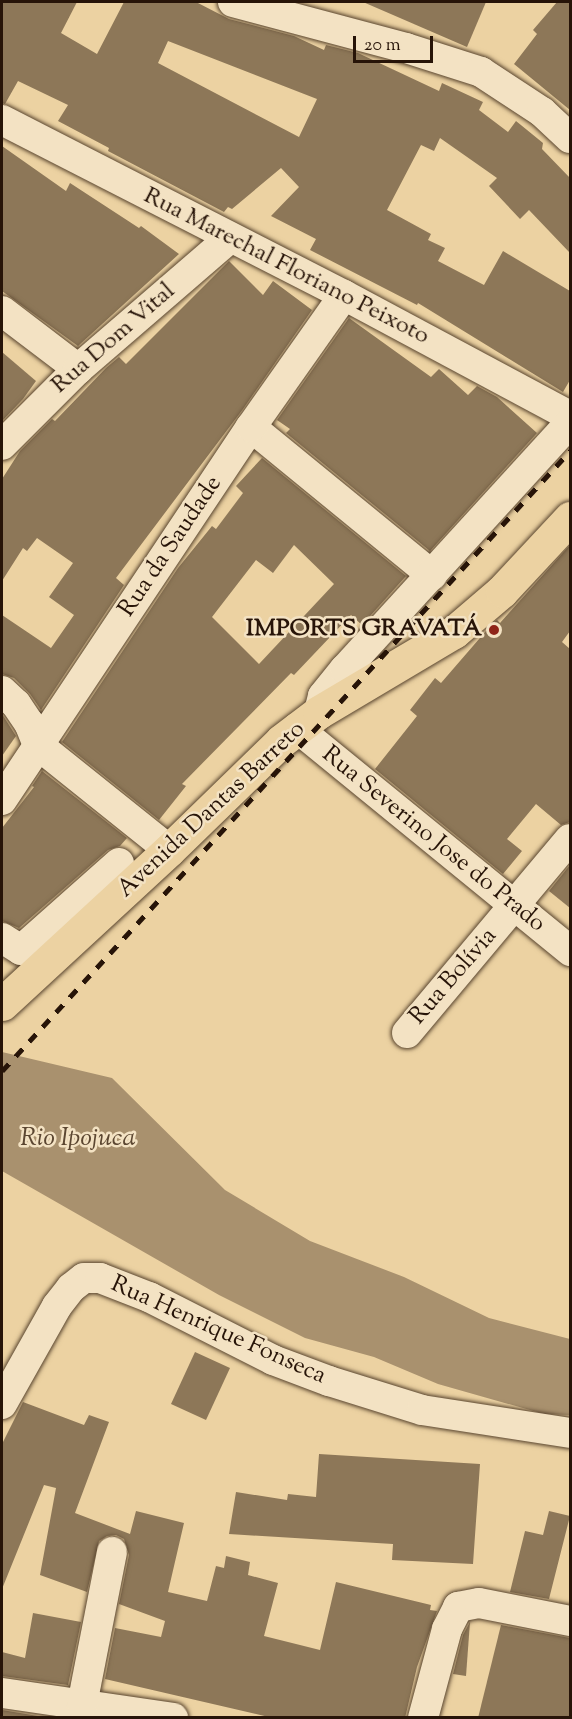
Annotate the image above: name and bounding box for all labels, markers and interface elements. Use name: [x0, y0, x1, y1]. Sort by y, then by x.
scale bar: [356, 24, 436, 62]
text: 20 m: [364, 33, 401, 59]
street label: Rua Marechal Floriano Peixoto: [138, 182, 434, 352]
street label: Rua Dom Vital: [46, 278, 182, 400]
street label: Rua da Saudade: [113, 471, 229, 623]
place label: IMPORTS GRAVATÁ: [246, 616, 482, 644]
marker: IMPORTS GRAVATÁ: [487, 623, 501, 637]
street label: Avenida Dantas Barreto: [112, 716, 312, 904]
street label: Rua Severino Jose do Prado: [315, 741, 551, 939]
street label: Rua Bolívia: [404, 923, 504, 1031]
water label: Rio Ipojuca: [20, 1123, 136, 1155]
street label: Rua Henrique Fonseca: [106, 1271, 330, 1391]

